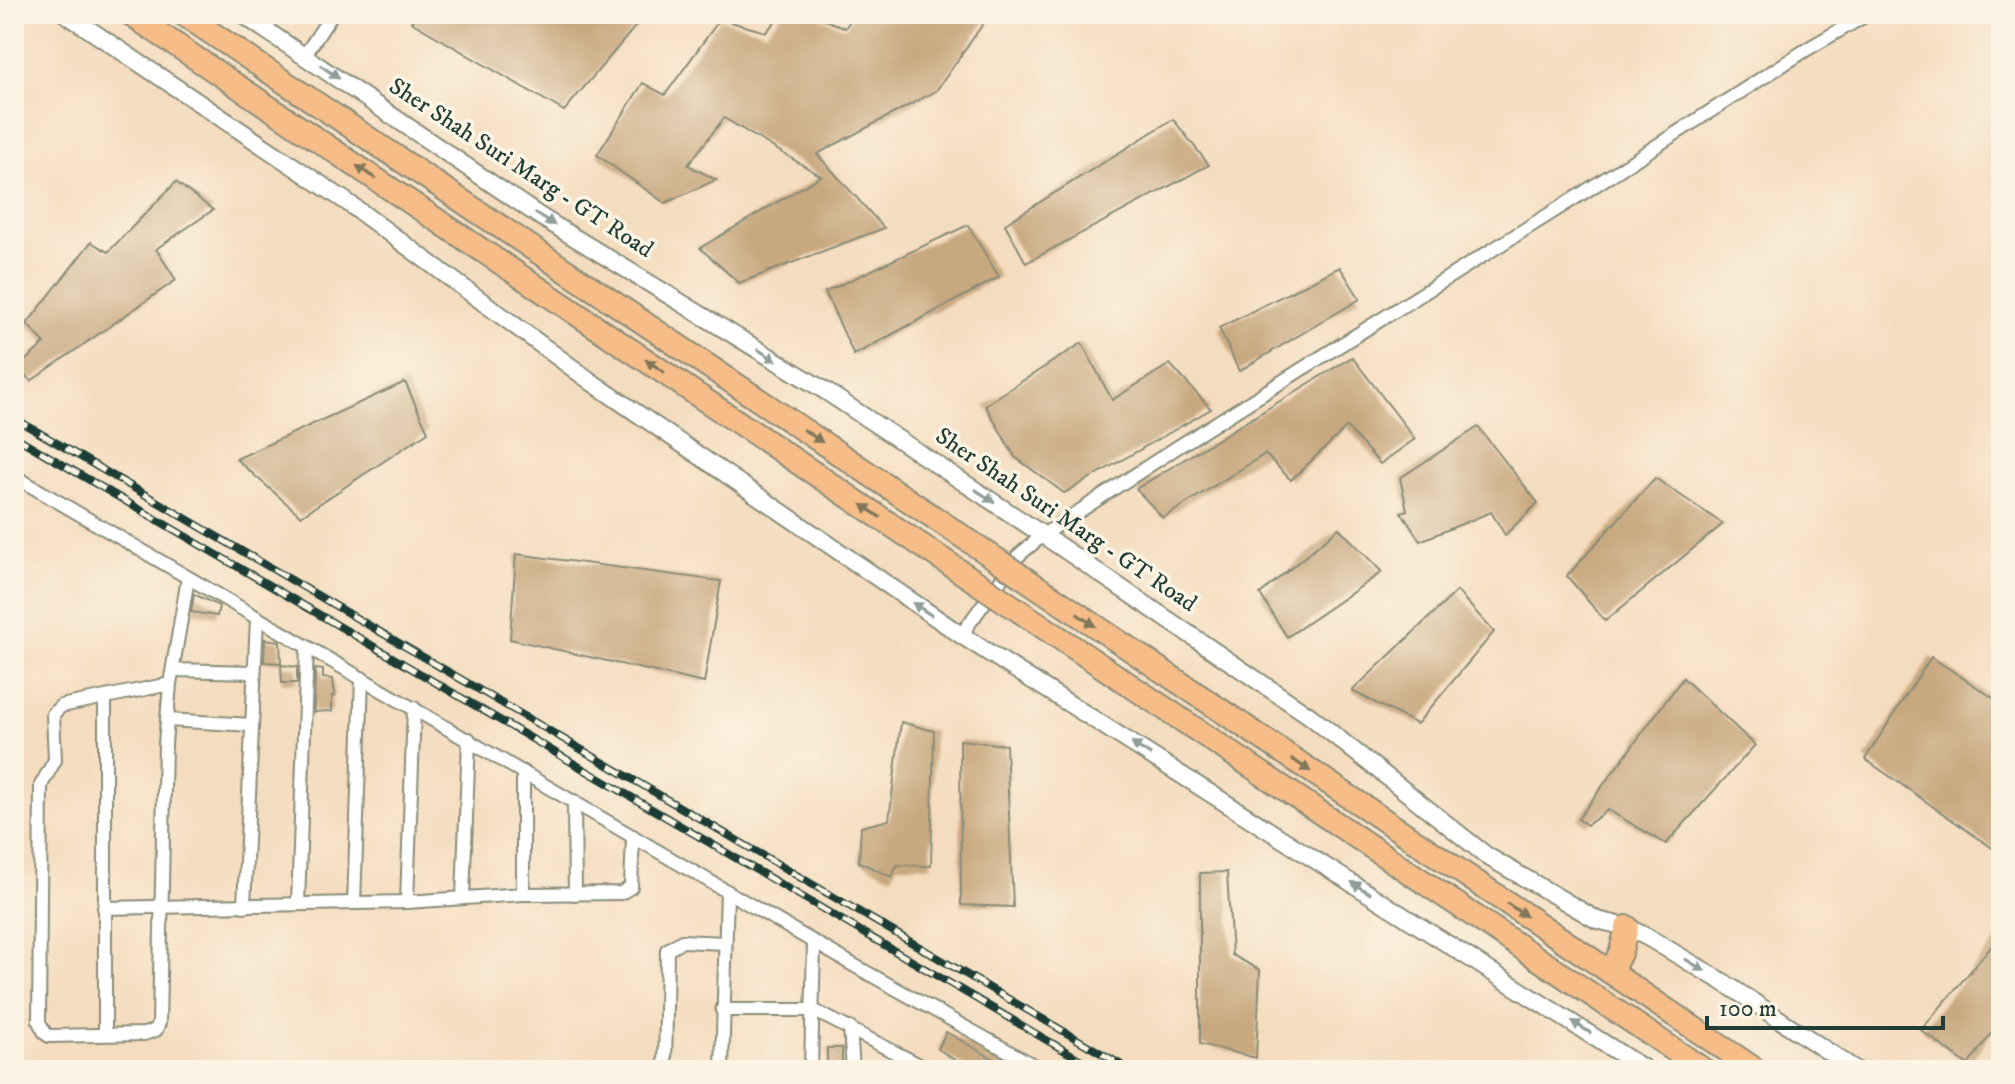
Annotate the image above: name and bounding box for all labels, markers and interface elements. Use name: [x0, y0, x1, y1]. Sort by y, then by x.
one-way arrow: [320, 64, 341, 79]
street label: Sher Shah Suri Marg - GT Road: [383, 71, 659, 265]
one-way arrow: [355, 165, 376, 180]
one-way arrow: [534, 212, 556, 226]
one-way arrow: [756, 348, 778, 362]
one-way arrow: [644, 359, 665, 374]
street label: Sher Shah Suri Marg - GT Road: [929, 421, 1203, 619]
one-way arrow: [802, 429, 823, 444]
one-way arrow: [974, 488, 996, 503]
one-way arrow: [860, 504, 881, 519]
one-way arrow: [912, 601, 933, 616]
one-way arrow: [1075, 612, 1096, 627]
one-way arrow: [1130, 742, 1152, 756]
one-way arrow: [1291, 757, 1312, 772]
one-way arrow: [1350, 881, 1372, 895]
one-way arrow: [1507, 902, 1528, 917]
one-way arrow: [1684, 958, 1706, 972]
scale bar: [1707, 980, 1943, 1030]
text: 100 m: [1719, 994, 1777, 1024]
one-way arrow: [1570, 1020, 1592, 1034]

